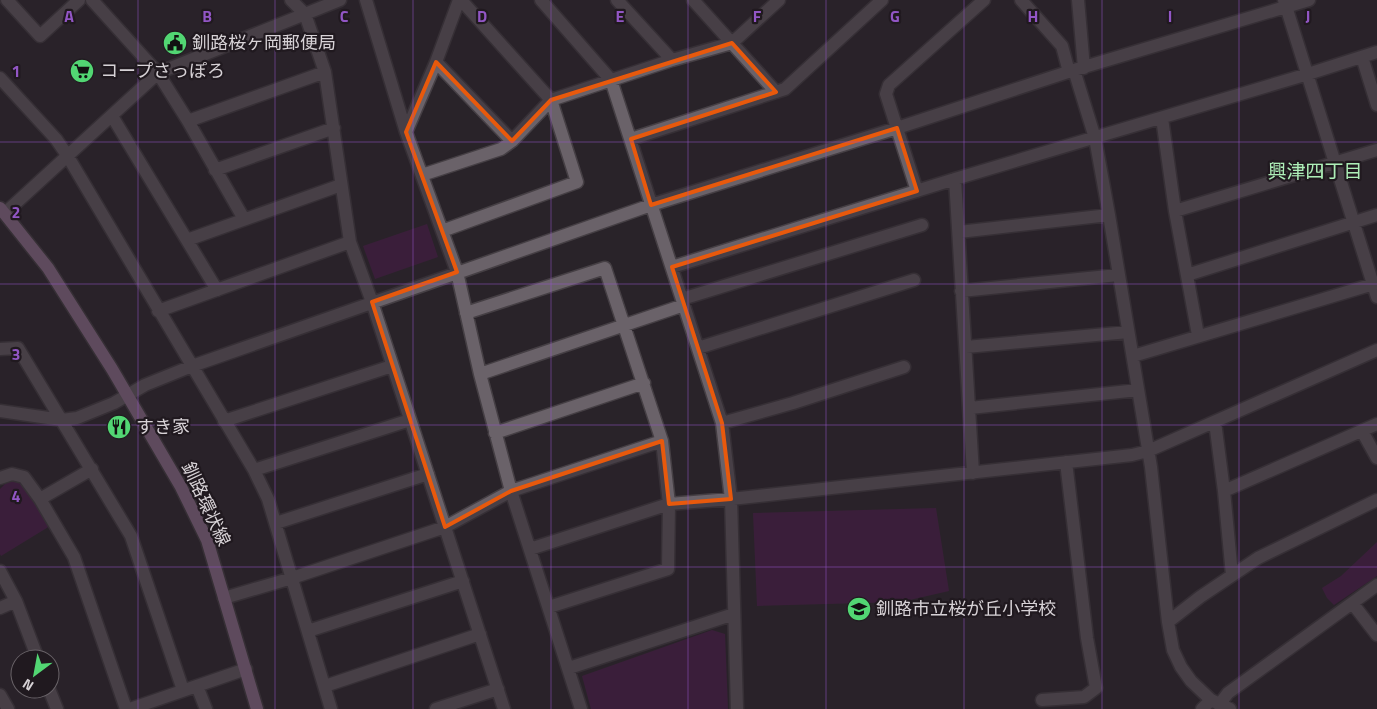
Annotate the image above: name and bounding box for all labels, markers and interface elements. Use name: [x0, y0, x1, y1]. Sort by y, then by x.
text: A: [64, 4, 74, 28]
text: B: [202, 4, 212, 28]
text: C: [340, 4, 349, 28]
text: D: [477, 4, 487, 28]
text: E: [616, 4, 625, 28]
text: F: [753, 4, 762, 28]
text: G: [890, 4, 900, 28]
text: H: [1028, 4, 1038, 28]
text: I: [1168, 4, 1172, 28]
text: J: [1306, 4, 1310, 28]
place label: 釧路桜ヶ岡郵便局: [192, 29, 336, 56]
public building icon: 釧路桜ヶ岡郵便局: [162, 30, 188, 56]
place label: コープさっぽろ: [100, 57, 225, 84]
supermarket icon: コープさっぽろ: [69, 58, 95, 84]
text: 1: [12, 59, 20, 83]
district label: 興津四丁目: [1267, 156, 1363, 185]
text: 2: [12, 200, 20, 224]
text: 3: [12, 342, 20, 366]
place label: すき家: [136, 413, 190, 440]
restaurant icon: すき家: [106, 414, 132, 440]
street label: 釧路環状線: [175, 457, 238, 550]
text: 4: [12, 484, 21, 508]
place label: 釧路市立桜が丘小学校: [876, 595, 1056, 622]
school or university icon: 釧路市立桜が丘小学校: [846, 596, 872, 622]
north arrow: [10, 649, 60, 699]
text: N: [18, 674, 38, 697]

